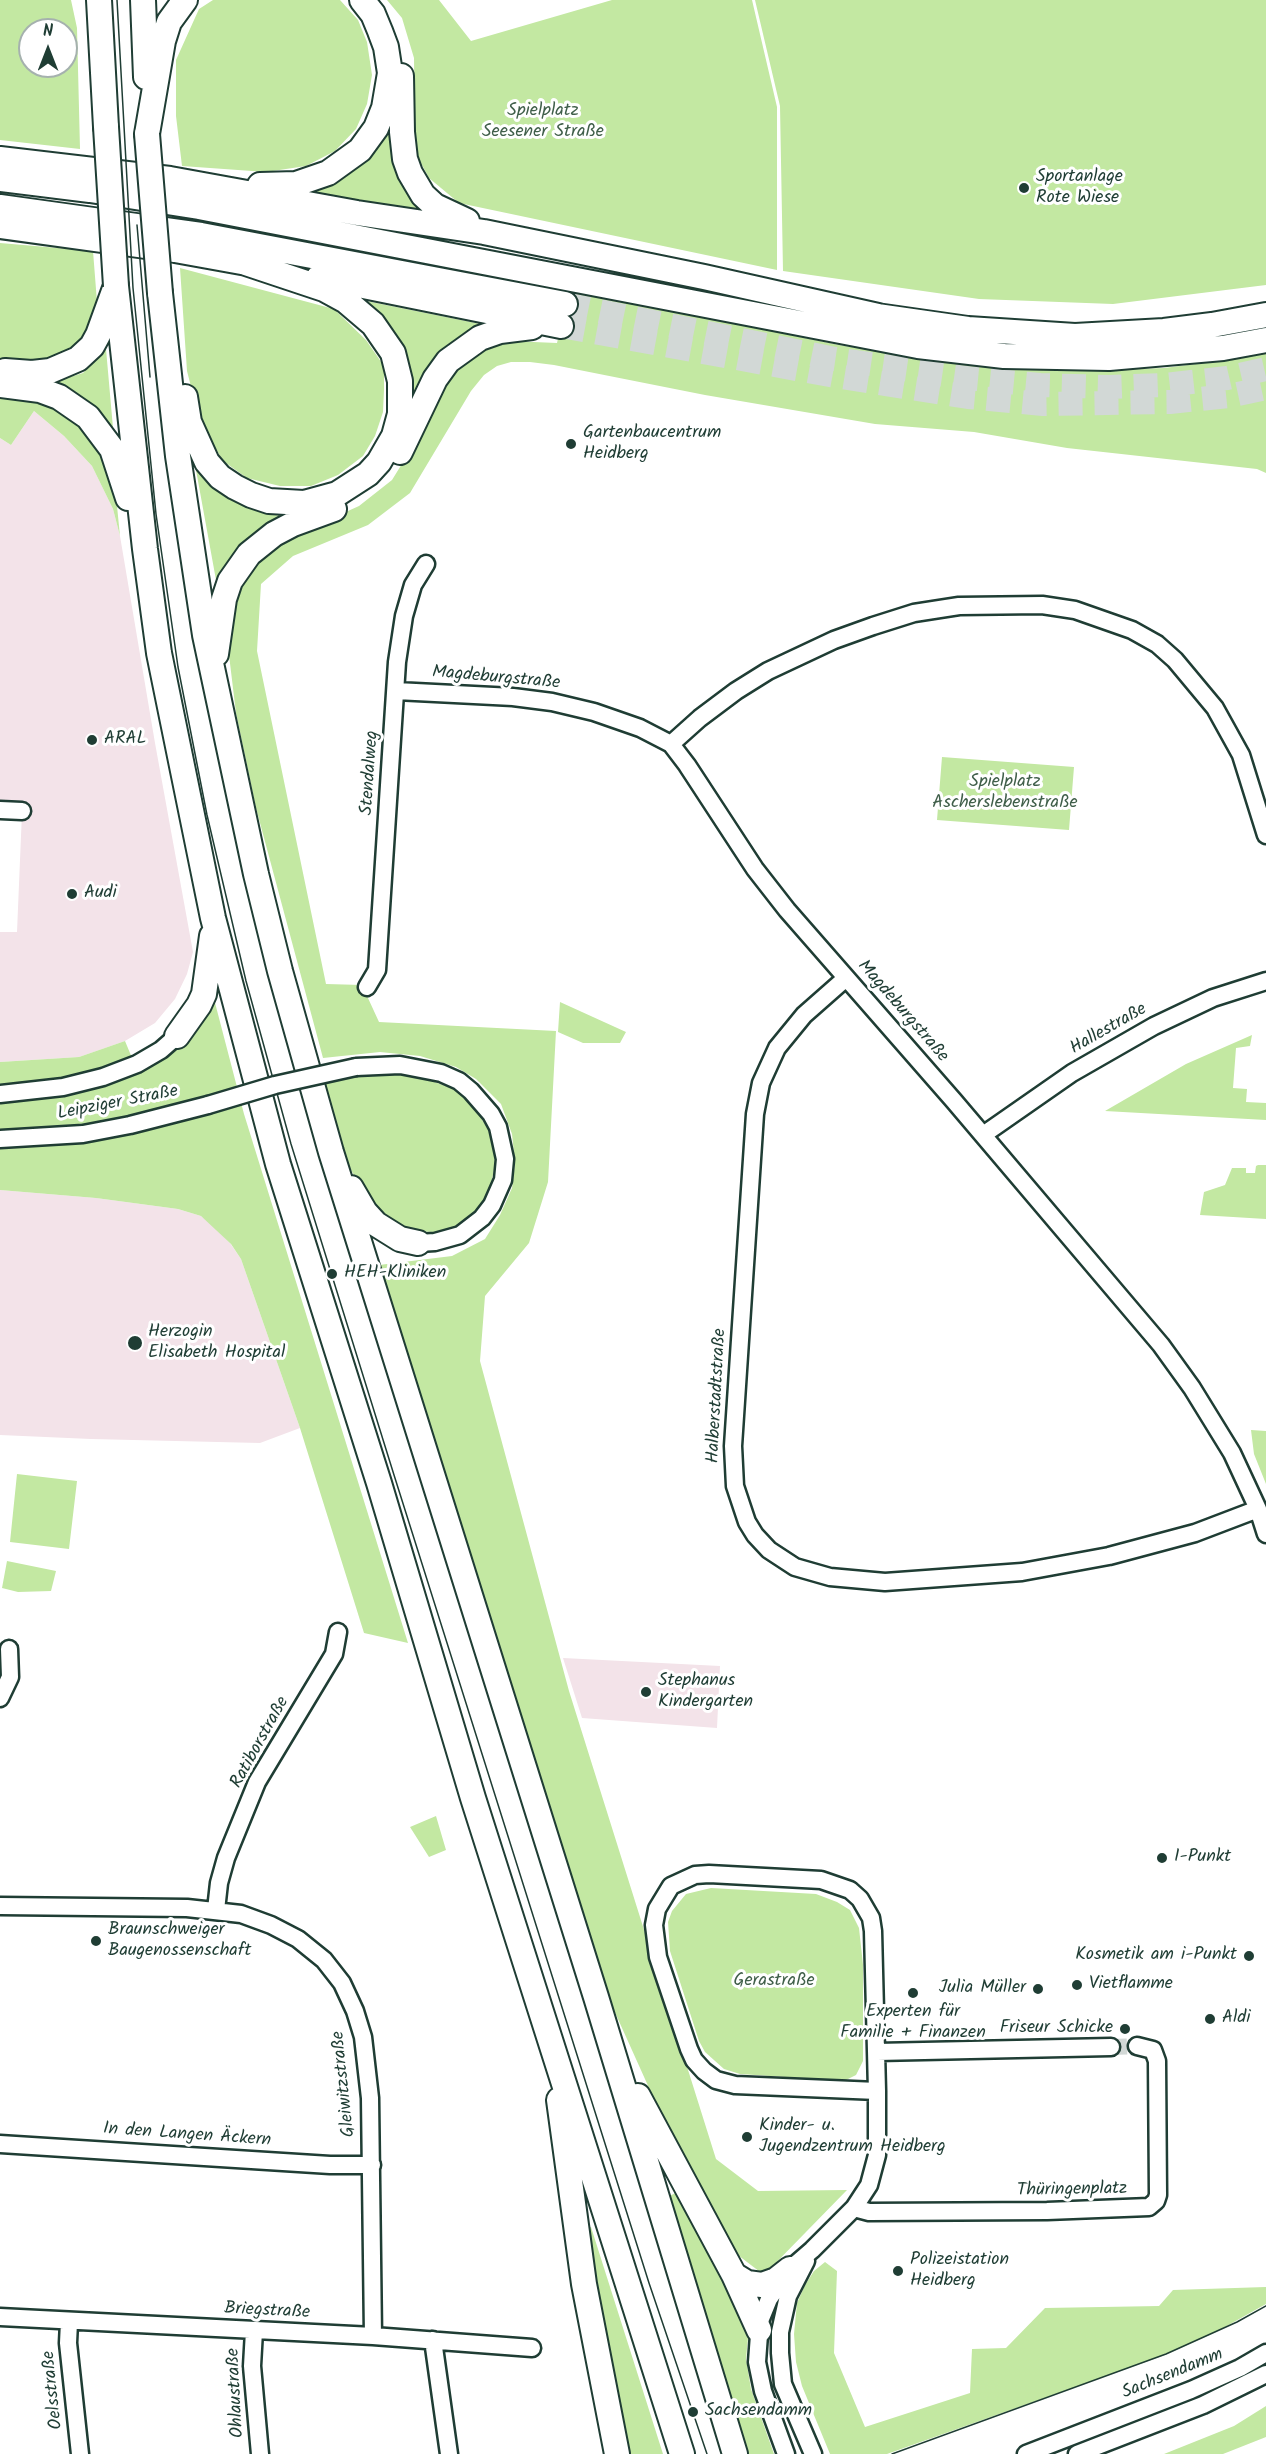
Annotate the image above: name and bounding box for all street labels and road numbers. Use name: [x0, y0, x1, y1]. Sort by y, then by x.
street label: Magdeburgstraße: [431, 663, 561, 695]
street label: Stendalweg: [357, 730, 385, 816]
street label: Magdeburgstraße: [852, 956, 952, 1068]
street label: Hallestraße: [1067, 999, 1151, 1061]
street label: Leipziger Straße: [56, 1082, 180, 1126]
street label: Halberstadtstraße: [704, 1328, 732, 1464]
street label: Ratiborstraße: [227, 1693, 295, 1793]
street label: Gleiwitzstraße: [329, 2030, 361, 2138]
street label: In den Langen Äckern: [102, 2119, 272, 2153]
street label: Thüringenplatz: [1017, 2179, 1127, 2203]
street label: Briegstraße: [223, 2299, 311, 2325]
street label: Sachsendamm: [1119, 2345, 1227, 2405]
street label: Ohlaustraße: [224, 2348, 250, 2438]
street label: Oelsstraße: [39, 2350, 69, 2430]

